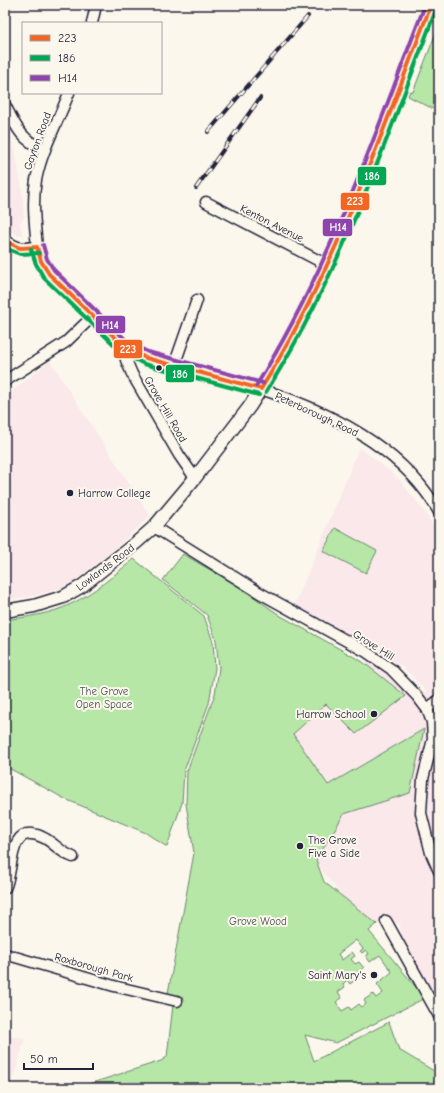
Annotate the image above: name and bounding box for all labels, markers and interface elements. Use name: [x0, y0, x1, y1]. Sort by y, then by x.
legend: [22, 22, 162, 94]
text: 223: [58, 31, 77, 45]
text: 186: [58, 51, 75, 65]
text: H14: [58, 71, 77, 85]
street label: Gayton Road: [21, 110, 54, 172]
line badge: 186: [357, 166, 387, 186]
text: 186: [364, 170, 380, 183]
line badge: 223: [340, 192, 370, 211]
text: 223: [347, 195, 363, 208]
street label: Kenton Avenue: [238, 202, 306, 245]
line badge: H14: [322, 218, 353, 237]
text: H14: [329, 221, 347, 234]
line badge: H14: [95, 315, 126, 334]
text: H14: [101, 319, 119, 332]
line badge: 223: [113, 339, 143, 359]
text: 223: [120, 343, 136, 356]
unlabelled marker: [154, 363, 164, 373]
line badge: 186: [165, 364, 195, 383]
text: 186: [172, 368, 188, 381]
street label: Grove Hill Road: [141, 374, 190, 445]
street label: Peterborough Road: [273, 389, 361, 440]
place label: Harrow College: [78, 487, 151, 500]
marker: Harrow College: [65, 488, 75, 498]
street label: Lowlands Road: [74, 541, 137, 594]
street label: Grove Hill: [351, 628, 397, 663]
park label: The Grove Open Space: [76, 685, 133, 711]
place label: Harrow School: [297, 708, 366, 721]
marker: Harrow School: [369, 709, 379, 719]
place label: The Grove Five a Side: [308, 834, 360, 860]
marker: The Grove Five a Side: [295, 841, 305, 851]
park label: Grove Wood: [229, 915, 287, 928]
street label: Roxborough Park: [53, 950, 135, 985]
place label: Saint Mary's: [308, 969, 366, 982]
marker: Saint Mary's: [369, 970, 379, 980]
scale bar: [24, 1045, 93, 1071]
text: 50 m: [30, 1052, 58, 1066]

